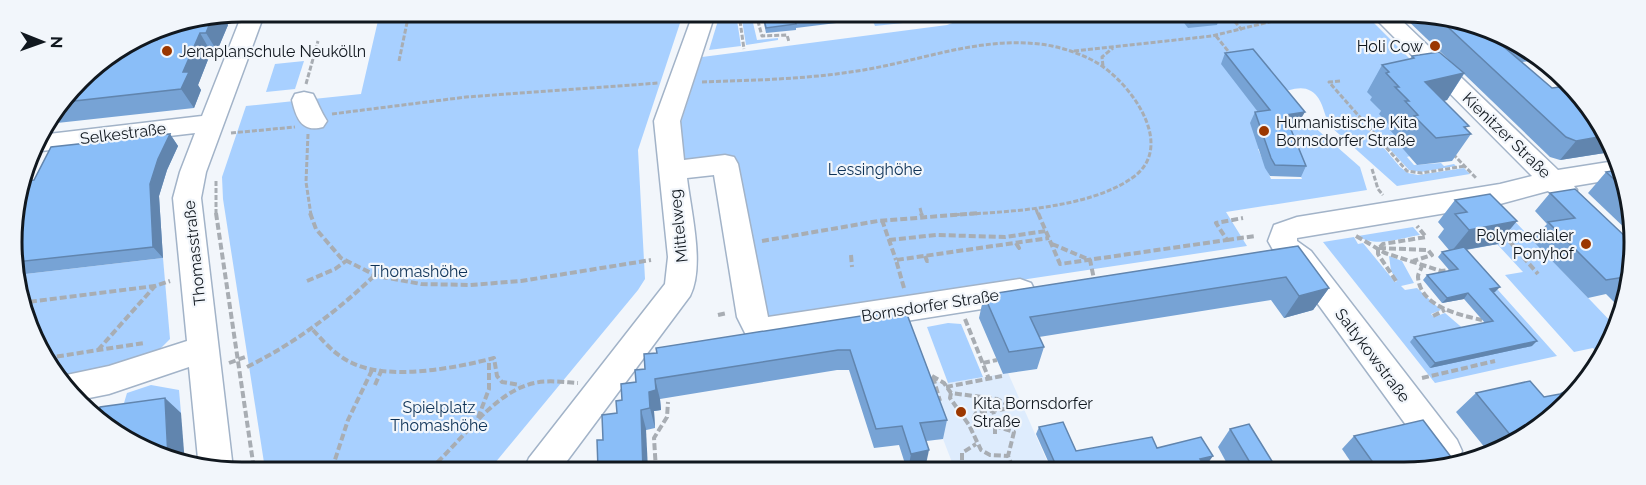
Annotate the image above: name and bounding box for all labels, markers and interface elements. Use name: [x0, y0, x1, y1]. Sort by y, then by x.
north arrow: [12, 12, 72, 72]
text: N: [47, 36, 66, 49]
place label: Holi Cow: [1357, 37, 1423, 56]
marker: Holi Cow: [1428, 39, 1442, 53]
place label: Jenaplanschule Neukölln: [179, 42, 366, 61]
marker: Jenaplanschule Neukölln: [160, 44, 174, 58]
street label: Kienitzer Straße: [1459, 89, 1555, 182]
place label: Humanistische Kita Bornsdorfer Straße: [1276, 113, 1417, 150]
street label: Selkestraße: [79, 119, 167, 148]
marker: Humanistische Kita Bornsdorfer Straße: [1257, 124, 1271, 138]
park label: Lessinghöhe: [828, 160, 922, 179]
street label: Mittelweg: [665, 188, 692, 264]
street label: Thomasstraße: [180, 200, 209, 306]
place label: Polymedialer Ponyhof: [1476, 226, 1575, 263]
marker: Polymedialer Ponyhof: [1579, 237, 1593, 251]
park label: Thomashöhe: [370, 262, 468, 281]
street label: Bornsdorfer Straße: [860, 285, 1000, 326]
street label: Saltykowstraße: [1331, 305, 1414, 406]
place label: Kita Bornsdorfer Straße: [973, 394, 1093, 431]
park label: Spielplatz Thomashöhe: [390, 398, 488, 435]
marker: Kita Bornsdorfer Straße: [954, 405, 968, 419]

